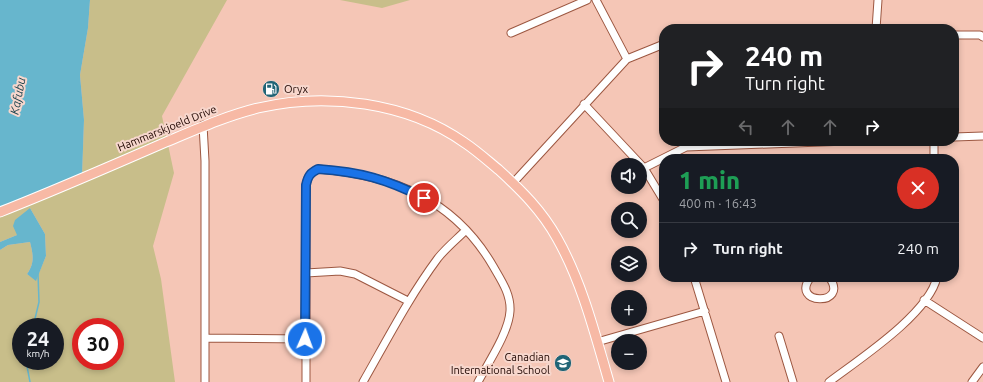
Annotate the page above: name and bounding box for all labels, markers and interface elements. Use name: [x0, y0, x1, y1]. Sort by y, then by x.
icon: right: [679, 40, 731, 92]
text: 240 m: [745, 40, 823, 71]
text: Turn right: [745, 73, 825, 93]
water label: Kafubu: [8, 76, 28, 116]
fuel station icon: Oryx: [261, 79, 281, 99]
place label: Oryx: [284, 83, 308, 95]
street label: Hammarskjoeld Drive: [116, 103, 218, 153]
icon: left: [735, 116, 757, 138]
icon: ahead: [777, 116, 799, 138]
icon: ahead: [819, 116, 841, 138]
icon: right: [861, 116, 883, 138]
map controls: [611, 158, 647, 370]
button: sound: [611, 158, 647, 194]
text: 1 min: [679, 167, 740, 194]
button: close: [897, 167, 939, 209]
pin: [407, 181, 441, 215]
icon: arrive: [413, 187, 435, 209]
text: 400 m · 16:43: [679, 196, 757, 210]
button: search: [611, 202, 647, 238]
icon: right: [679, 238, 701, 260]
text: Turn right: [713, 240, 783, 257]
text: 240 m: [897, 240, 939, 257]
button: layers: [611, 246, 647, 282]
button: +: [611, 290, 647, 326]
speed limit sign: 30: [72, 318, 124, 370]
position arrow: [284, 318, 326, 360]
text: 24: [27, 327, 49, 350]
button: −: [611, 334, 647, 370]
text: km/h: [26, 348, 50, 359]
place label: Canadian International School: [451, 351, 550, 376]
school or university icon: Canadian International School: [553, 353, 573, 373]

